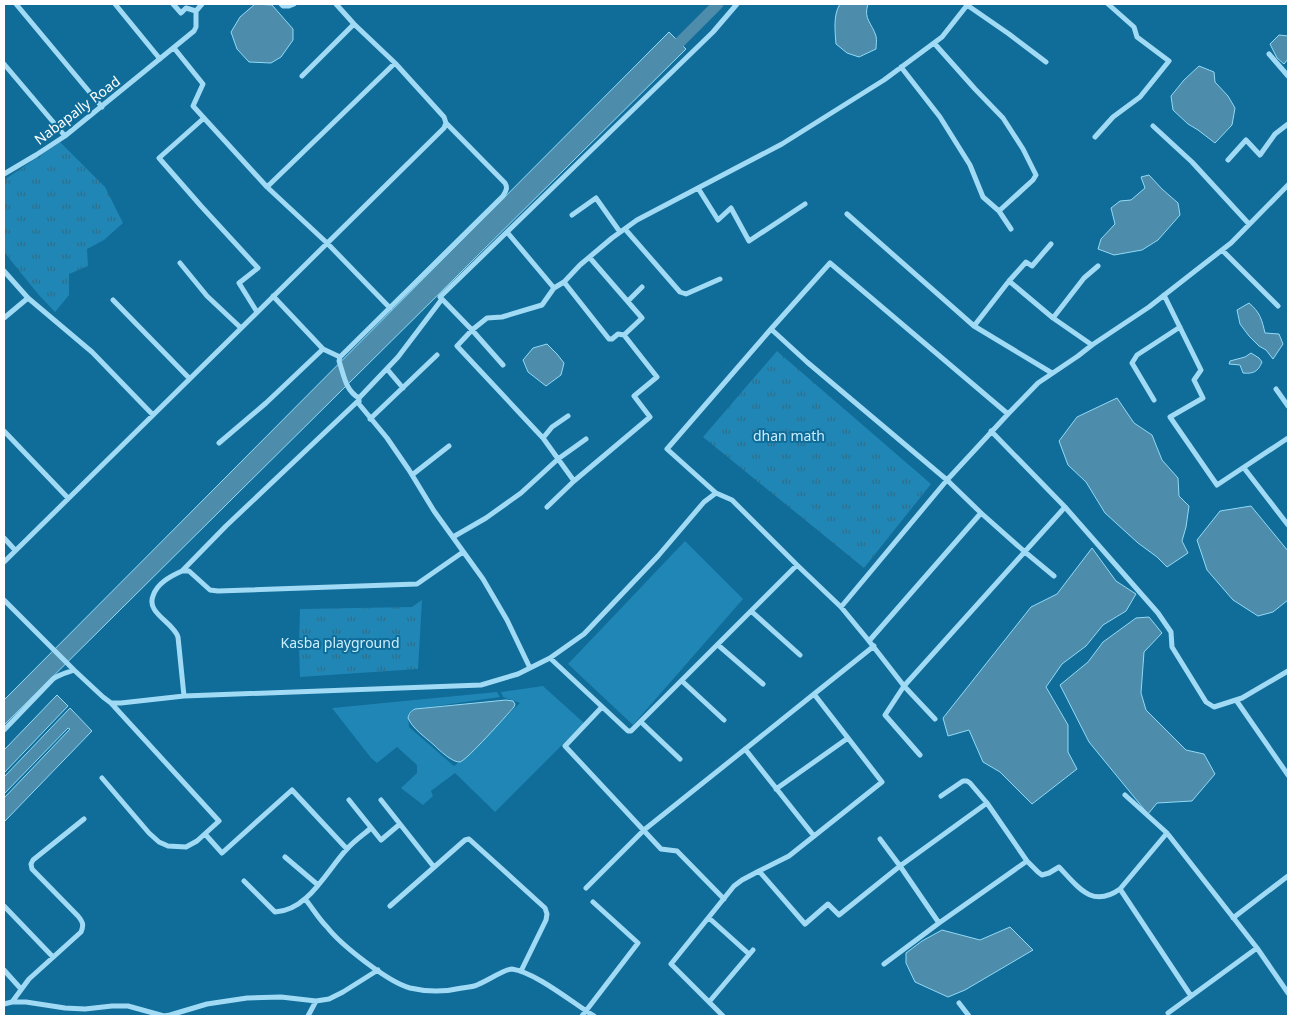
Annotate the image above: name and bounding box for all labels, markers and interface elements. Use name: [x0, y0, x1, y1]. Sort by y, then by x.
street label: Nabapally Road: [30, 71, 124, 149]
park label: dhan math: [753, 426, 825, 445]
park label: Kasba playground: [280, 633, 400, 652]

